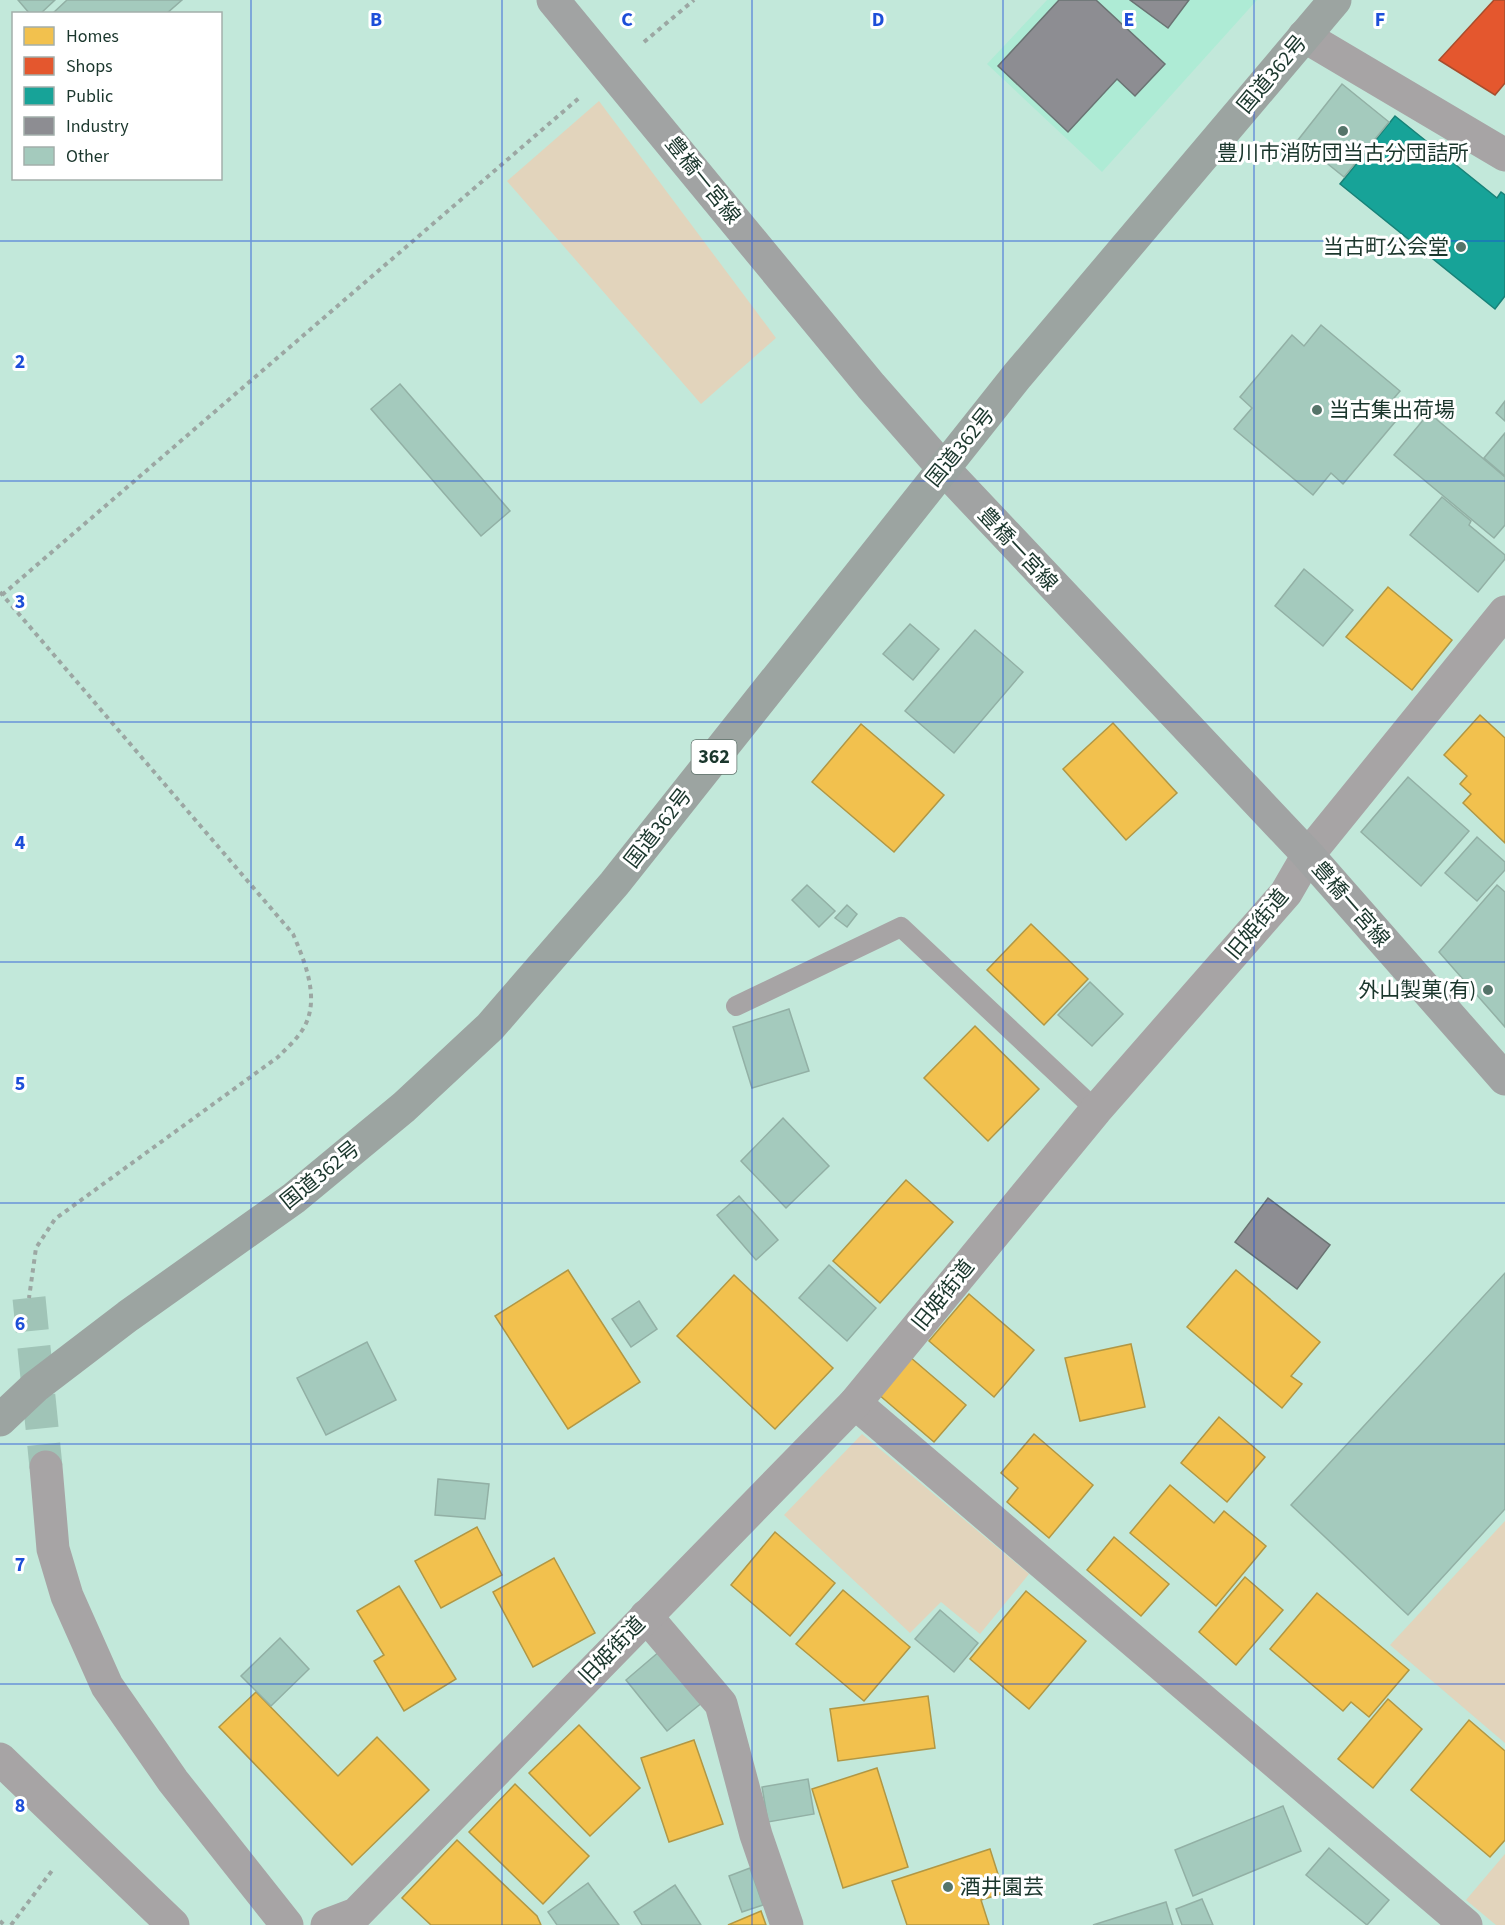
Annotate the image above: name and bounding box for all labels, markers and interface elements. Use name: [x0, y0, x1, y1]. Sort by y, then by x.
text: B: [370, 6, 382, 34]
text: C: [621, 6, 633, 34]
text: D: [872, 6, 884, 34]
text: E: [1124, 6, 1134, 34]
text: F: [1375, 6, 1385, 34]
legend: [12, 12, 222, 180]
text: Homes: [66, 24, 119, 49]
street label: 国道362号: [1230, 28, 1314, 120]
text: Shops: [66, 54, 113, 79]
text: Public: [66, 84, 113, 109]
text: Industry: [66, 114, 129, 139]
marker: 豊川市消防団当古分団詰所: [1336, 124, 1350, 138]
street label: 豊橋一宮線: [658, 130, 748, 230]
place label: 豊川市消防団当古分団詰所: [1217, 138, 1469, 168]
text: Other: [66, 144, 110, 169]
place label: 当古町公会堂: [1323, 232, 1449, 262]
marker: 当古町公会堂: [1454, 240, 1468, 254]
text: 2: [15, 348, 25, 376]
place label: 当古集出荷場: [1329, 395, 1455, 425]
street label: 国道362号: [919, 401, 1001, 493]
marker: 当古集出荷場: [1310, 403, 1324, 417]
street label: 豊橋一宮線: [971, 500, 1065, 598]
text: 3: [15, 588, 25, 616]
road number: 362: [692, 740, 736, 774]
street label: 国道362号: [617, 782, 699, 874]
text: 4: [15, 829, 26, 857]
street label: 豊橋一宮線: [1305, 855, 1397, 953]
street label: 旧姫街道: [1219, 882, 1295, 966]
place label: 外山製菓(有): [1358, 975, 1476, 1005]
marker: 外山製菓(有): [1481, 983, 1495, 997]
text: 5: [15, 1070, 25, 1098]
street label: 国道362号: [274, 1134, 366, 1216]
street label: 旧姫街道: [905, 1253, 981, 1337]
text: 6: [15, 1310, 25, 1338]
text: 7: [15, 1551, 25, 1579]
street label: 旧姫街道: [572, 1609, 652, 1691]
text: 8: [15, 1792, 25, 1820]
place label: 酒井園芸: [960, 1872, 1044, 1902]
marker: 酒井園芸: [941, 1880, 955, 1894]

